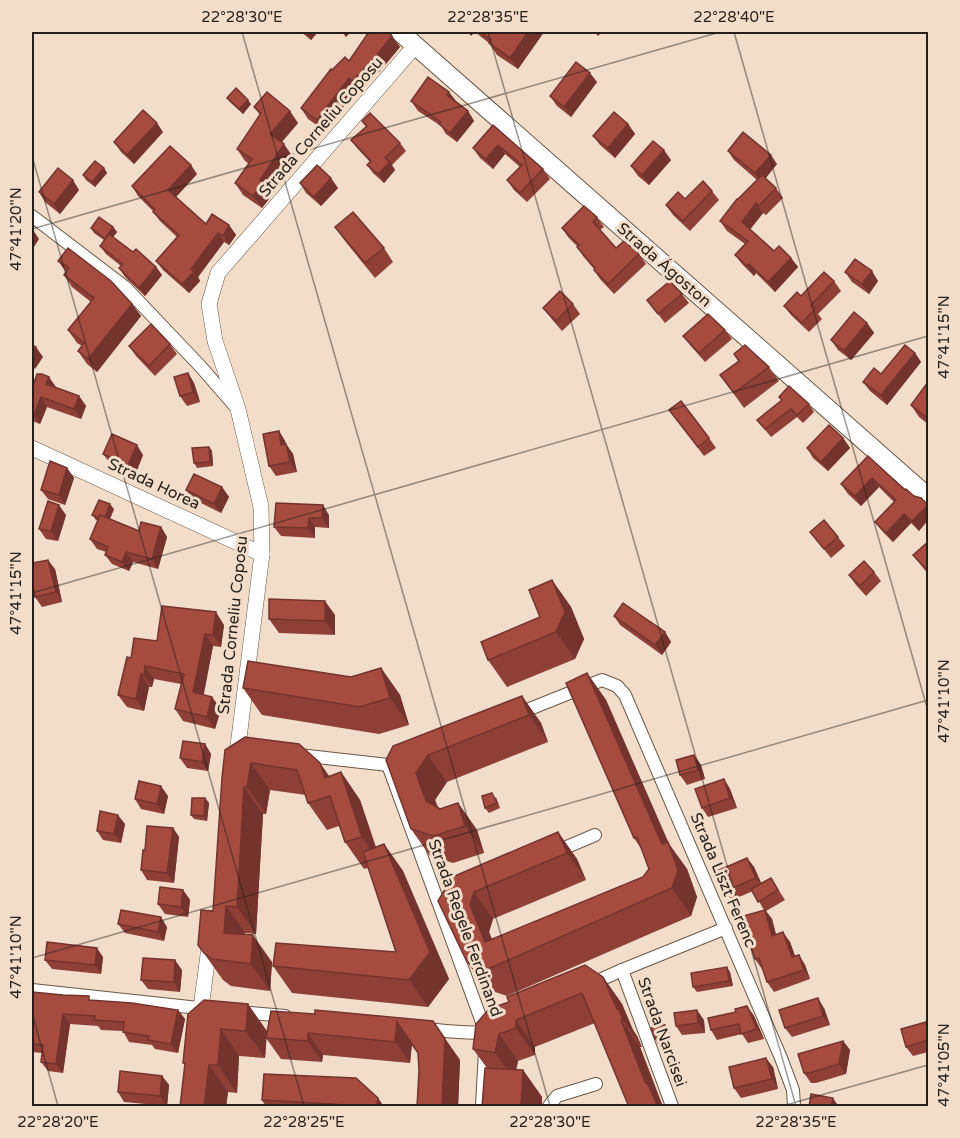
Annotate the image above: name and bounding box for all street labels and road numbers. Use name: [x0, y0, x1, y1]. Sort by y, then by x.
street label: Strada Corneliu Coposu: [255, 53, 387, 201]
street label: Strada Ágoston: [613, 219, 715, 311]
street label: Strada Horea: [105, 454, 203, 514]
street label: Strada Corneliu Coposu: [214, 535, 252, 715]
street label: Strada Liszt Ferenc: [686, 810, 760, 950]
street label: Strada Regele Ferdinand: [424, 836, 506, 1020]
street label: Strada Narcisei: [633, 975, 691, 1089]

